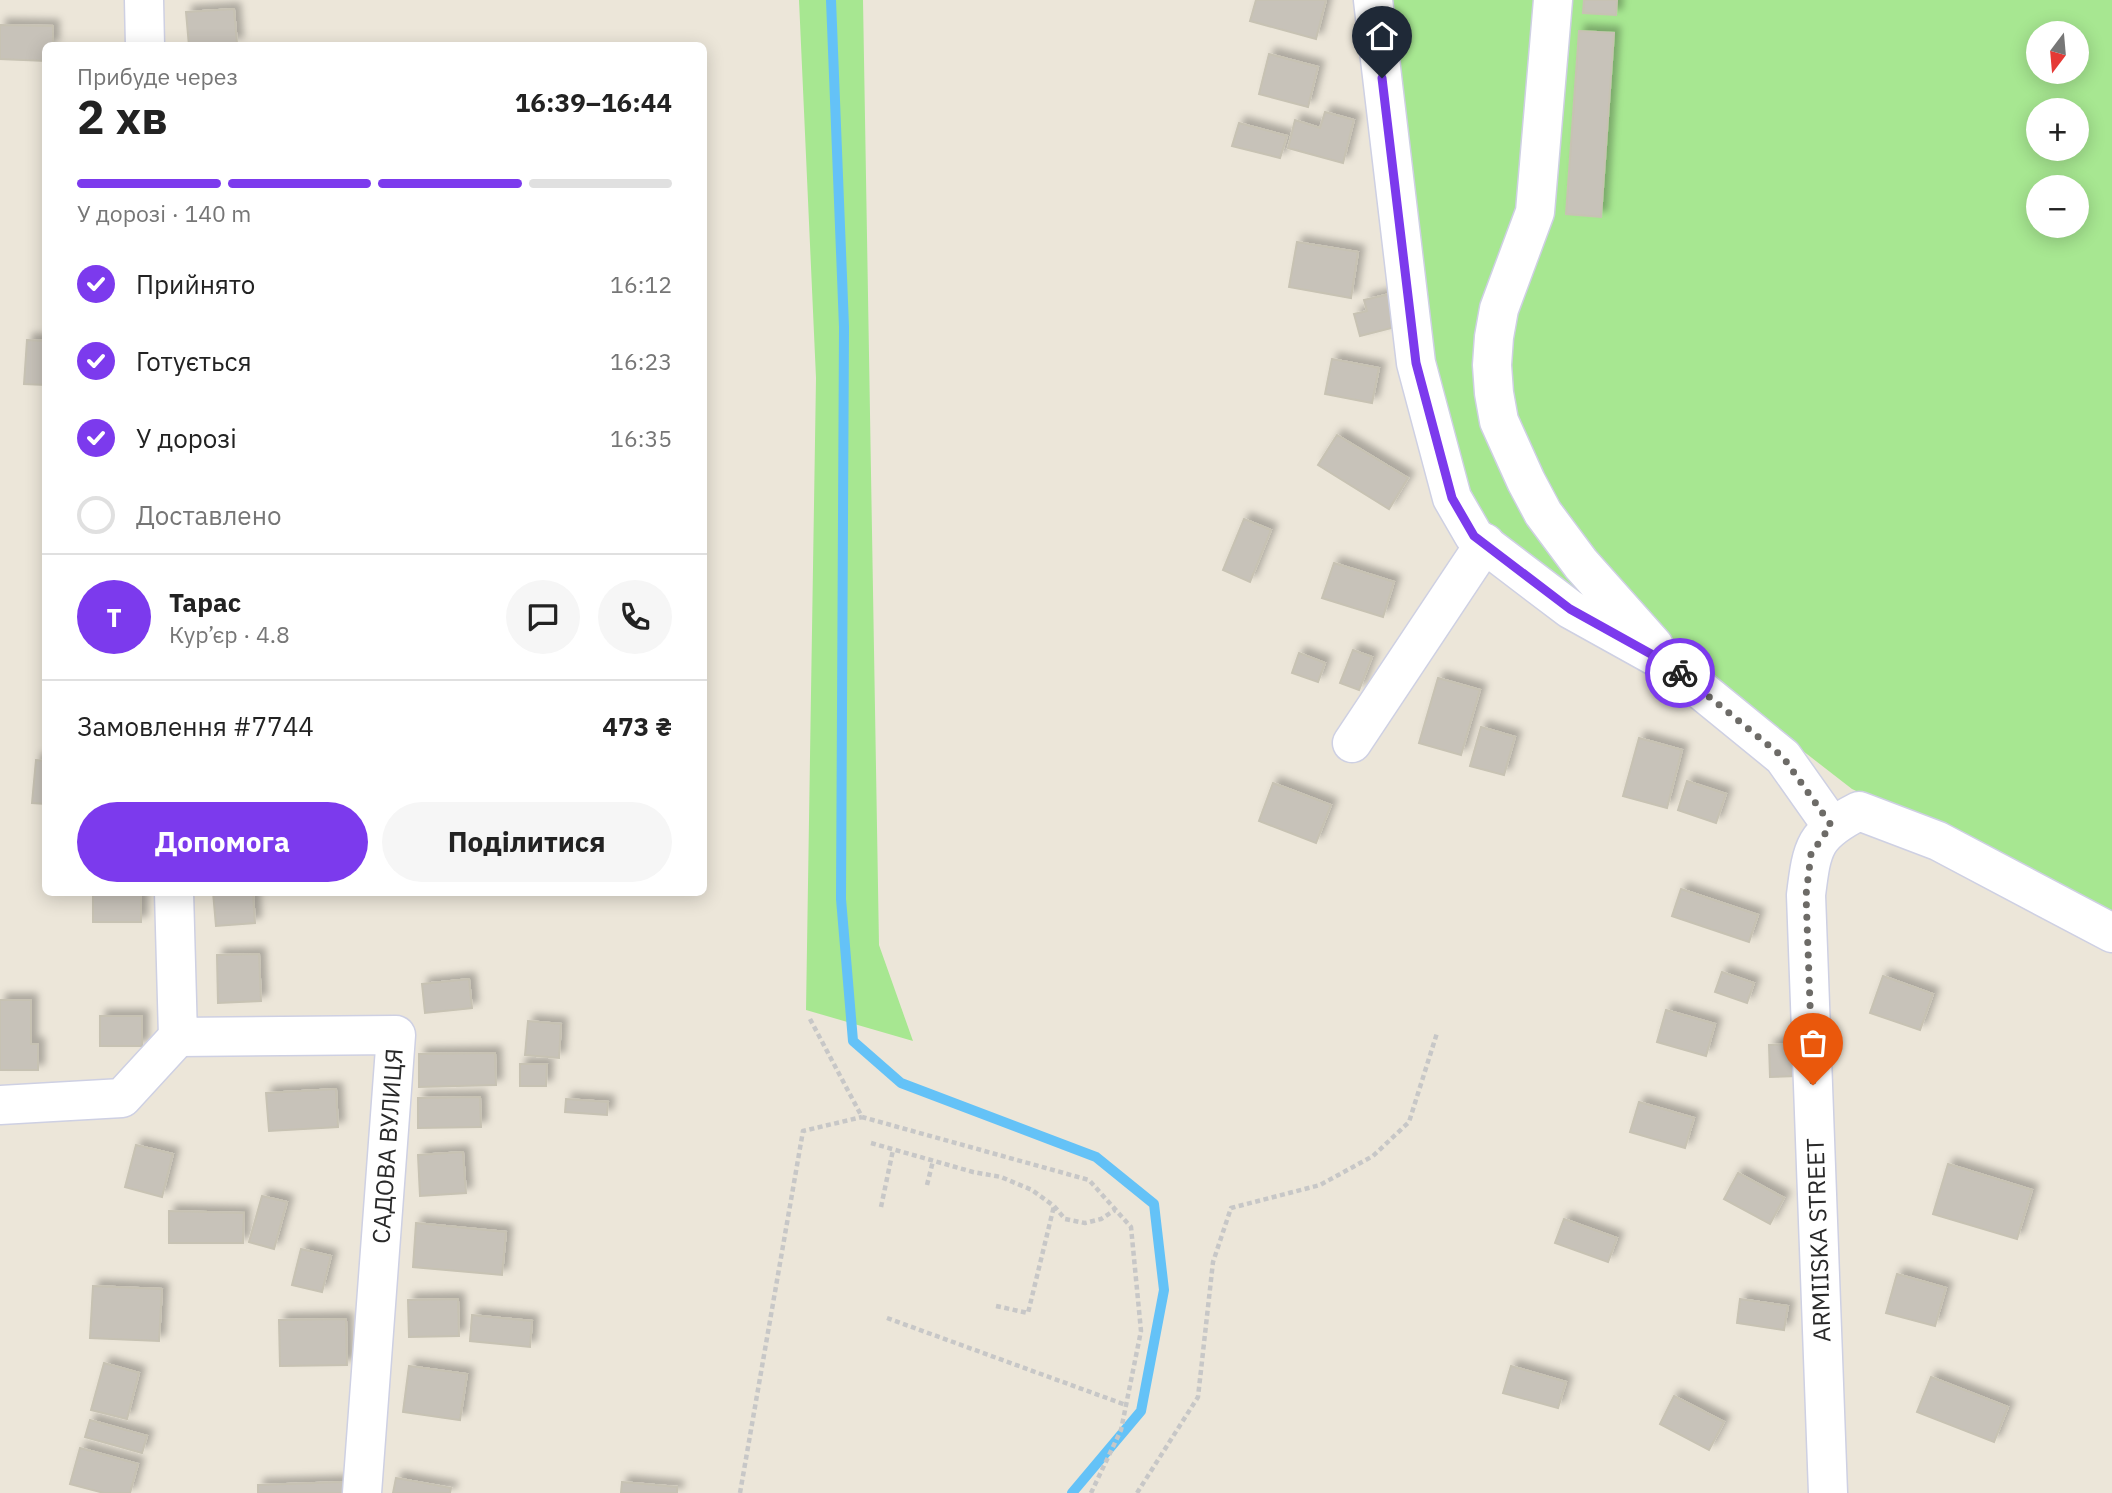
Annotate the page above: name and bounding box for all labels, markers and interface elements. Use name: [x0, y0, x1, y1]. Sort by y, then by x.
pin: [1352, 6, 1412, 78]
icon: home: [1363, 17, 1401, 55]
north arrow: [2026, 21, 2090, 84]
map controls: [2026, 21, 2089, 238]
text: Прибуде через: [77, 61, 238, 91]
text: 16:39–16:44: [515, 85, 672, 119]
text: 2 хв: [77, 87, 168, 147]
button: +: [2026, 98, 2089, 161]
button: −: [2026, 175, 2089, 238]
text: У дорозі · 140 m: [77, 198, 251, 228]
icon: check: [77, 265, 115, 303]
text: Прийнято: [136, 267, 255, 301]
text: 16:12: [610, 269, 672, 299]
icon: check: [77, 342, 115, 380]
text: Готується: [136, 344, 252, 378]
text: 16:23: [610, 346, 672, 376]
icon: check: [77, 419, 115, 457]
text: У дорозі: [136, 421, 237, 455]
text: 16:35: [610, 423, 672, 453]
text: Доставлено: [136, 498, 282, 532]
button: chat: [506, 580, 580, 654]
button: phone: [598, 580, 672, 654]
text: Тарас: [169, 585, 241, 619]
text: Т: [106, 600, 122, 634]
text: Кур’єр · 4.8: [169, 619, 290, 649]
courier: [1645, 638, 1715, 708]
icon: bike: [1661, 654, 1699, 692]
text: Замовлення #7744: [77, 709, 314, 743]
text: 473 ₴: [602, 709, 672, 743]
button: Допомога: [77, 802, 368, 882]
button: Поділитися: [382, 802, 672, 882]
pin: [1783, 1013, 1843, 1085]
icon: bag: [1794, 1024, 1832, 1062]
street label: САДОВА ВУЛИЦЯ: [364, 1047, 410, 1245]
street label: ARMIISKA STREET: [1798, 1137, 1838, 1343]

